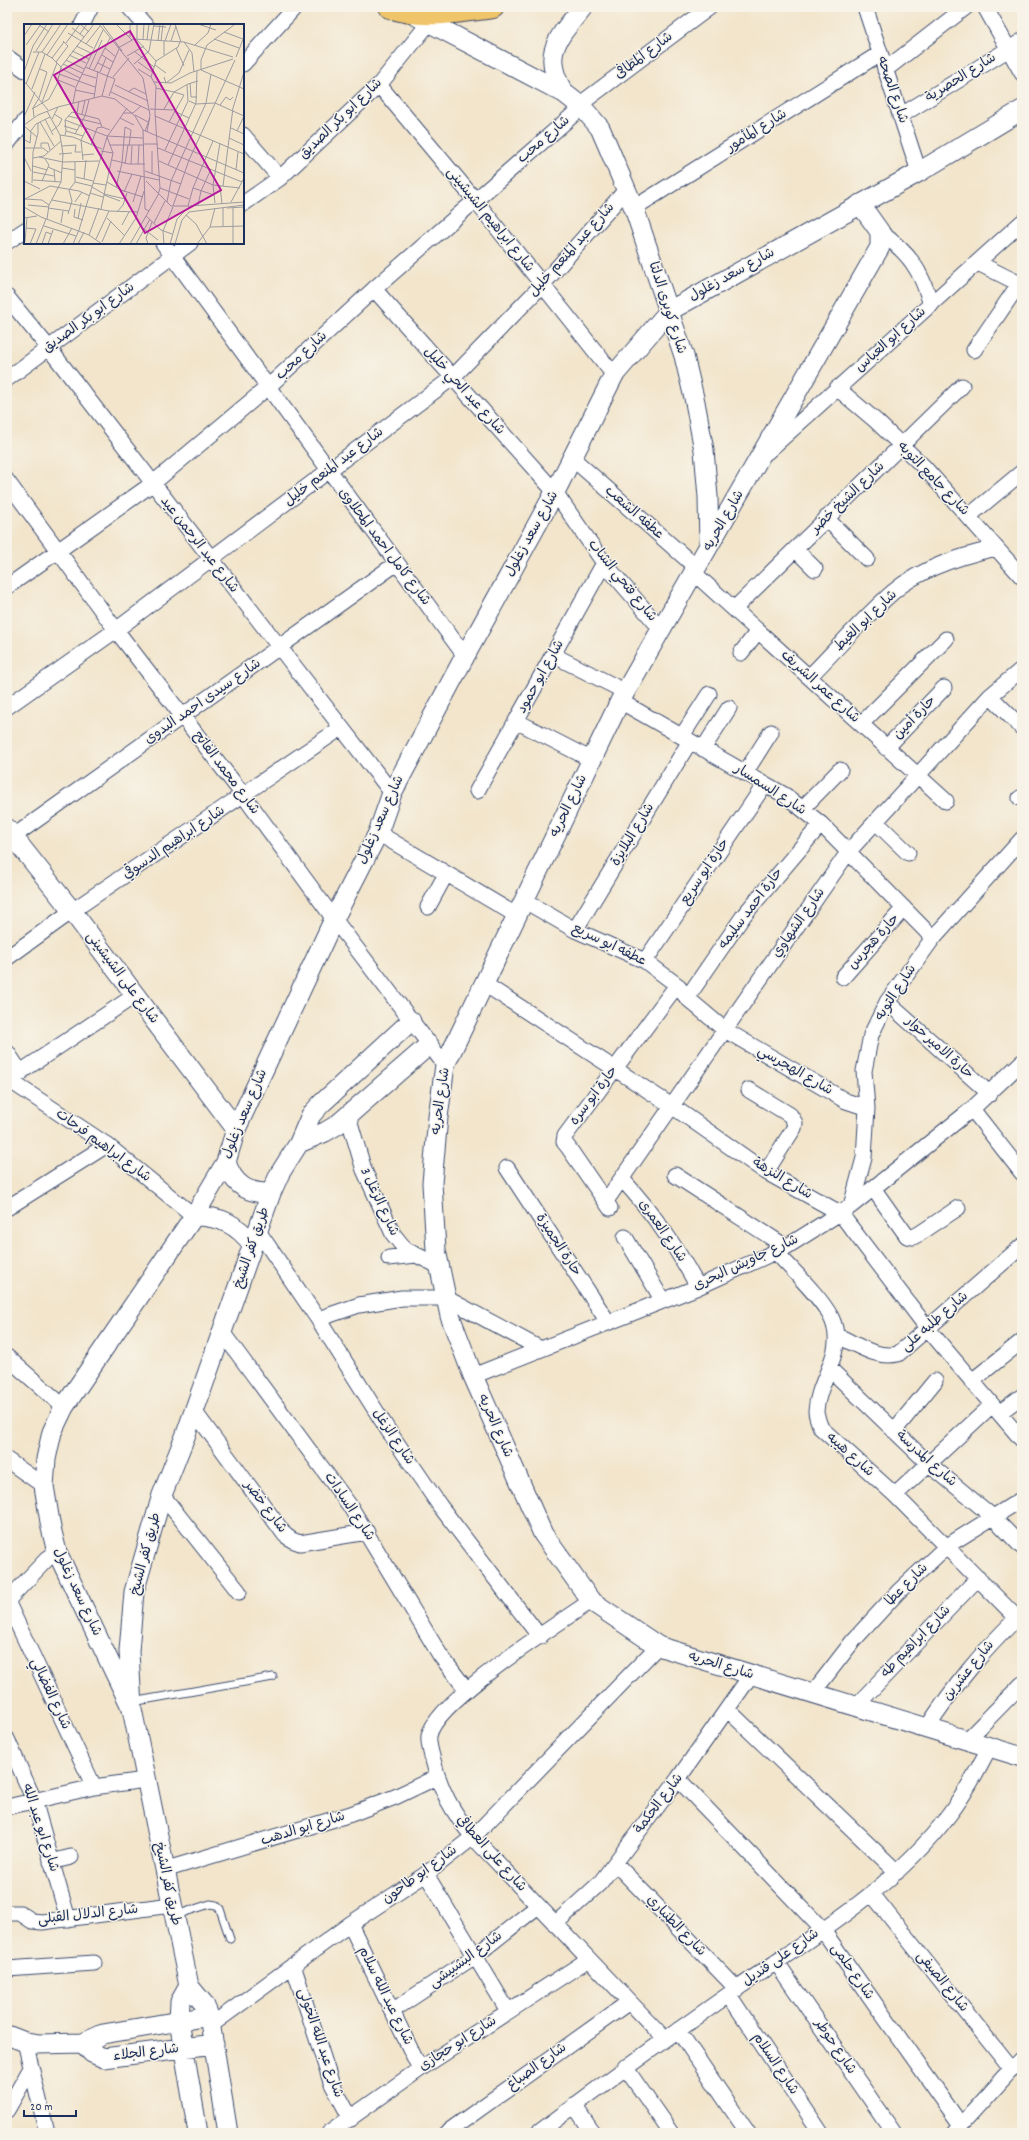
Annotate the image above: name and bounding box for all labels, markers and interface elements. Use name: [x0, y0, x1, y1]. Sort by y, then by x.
inset map: [24, 24, 244, 244]
street label: شارع المطافى: [610, 27, 677, 85]
street label: شارع الحصرية: [922, 48, 1000, 108]
street label: شارع الصحه: [871, 54, 913, 126]
street label: شارع ابو بكر الصديق: [295, 74, 387, 164]
street label: شارع المأمور: [722, 104, 791, 158]
street label: شارع محب: [513, 111, 575, 169]
street label: شارع ابراهيم الشيشينى: [441, 163, 539, 277]
street label: شارع عبد المنعم خليل: [524, 198, 620, 302]
street label: شارع سعد زغلول: [685, 243, 779, 307]
street label: شارع كوبرى الدلتا: [643, 259, 691, 357]
street label: شارع ابو بكر الصديق: [39, 278, 139, 358]
street label: شارع ابو العباس: [851, 303, 931, 377]
street label: شارع محب: [272, 327, 332, 385]
street label: شارع عبد الحي خليل: [418, 342, 509, 440]
street label: شارع عبد المنعم خليل: [280, 423, 388, 511]
street label: شارع جامع التوبه: [892, 437, 974, 521]
street label: شارع الشيخ خضر: [806, 457, 890, 539]
street label: عطفه الشعب: [600, 482, 668, 544]
street label: شارع كامل احمد المحلاوى: [333, 484, 435, 610]
street label: شارع سعد زغلول: [500, 487, 564, 581]
street label: شارع الحريه: [698, 487, 750, 555]
street label: شارع عبد الرحمن عيد: [155, 493, 243, 597]
street label: شارع فتحي الشاب: [582, 536, 661, 627]
street label: شارع ابو الغيط: [830, 586, 902, 656]
street label: شارع ابو حمود: [512, 636, 570, 718]
street label: شارع عمر الشريف: [776, 646, 864, 728]
street label: شارع سيدى احمد البدوى: [141, 654, 265, 750]
street label: حارة أمين: [889, 692, 941, 744]
street label: شارع محمد الفاتح: [188, 727, 264, 819]
street label: شارع السمسار: [729, 759, 810, 821]
street label: شارع الحريه: [545, 771, 593, 841]
street label: شارع سعد زغلول: [352, 772, 410, 868]
street label: شارع البلايزة: [606, 800, 660, 870]
street label: شارع ابراهيم الدسوقي: [119, 801, 229, 885]
street label: حارة ابو سريع: [675, 835, 735, 909]
street label: حارة احمد سليمه: [714, 864, 788, 954]
street label: شارع الشهاوي: [767, 884, 831, 962]
street label: حارة هجرس: [843, 910, 905, 974]
street label: عطفه ابو سريع: [568, 918, 650, 972]
street label: شارع على الشيشينى: [81, 928, 163, 1028]
street label: شارع التوبه: [870, 961, 922, 1025]
street label: حارة الامير حوار: [900, 1011, 977, 1084]
street label: شارع الهجرسي: [753, 1041, 836, 1102]
street label: حارة ابو سره: [565, 1062, 623, 1130]
street label: شارع سعد زغلول: [217, 1066, 273, 1162]
street label: شارع الحريه: [426, 1066, 456, 1136]
street label: شارع ابراهيم فرحات: [51, 1104, 155, 1188]
street label: شارع النزهة: [748, 1153, 816, 1205]
street label: شارع الزغل 3: [354, 1164, 404, 1240]
street label: شارع العمرى: [633, 1195, 691, 1267]
street label: طريق كفر الشيخ: [229, 1205, 275, 1291]
street label: حارة الجميزة: [530, 1210, 586, 1280]
street label: شارع جاويش البحرى: [690, 1230, 802, 1296]
street label: شارع طلبه على: [897, 1287, 973, 1357]
street label: شارع الحريه: [472, 1391, 518, 1461]
street label: شارع الزغل: [367, 1405, 419, 1469]
street label: شارع المدرسة: [891, 1426, 961, 1492]
street label: شارع هيبه: [822, 1428, 878, 1482]
street label: شارع السادات: [319, 1469, 379, 1545]
street label: شارع خضر: [238, 1476, 291, 1537]
street label: طريق كفر الشيخ: [125, 1510, 167, 1598]
street label: شارع سعد زغلول: [48, 1544, 106, 1640]
street label: شارع عطا: [881, 1559, 933, 1611]
street label: شارع ابراهيم طه: [876, 1601, 956, 1683]
street label: شارع عشرين: [938, 1636, 1000, 1706]
street label: شارع الحريه: [686, 1647, 756, 1685]
street label: شارع الفضالي: [24, 1655, 75, 1733]
street label: شارع الحكمة: [630, 1770, 688, 1838]
street label: شارع ابو عبد الله: [16, 1781, 64, 1875]
street label: شارع ابو الدهب: [258, 1807, 348, 1851]
street label: شارع على العطافي: [451, 1811, 531, 1897]
street label: طريق كفر الشيخ: [148, 1840, 186, 1928]
street label: شارع ابو طاحون: [378, 1841, 462, 1909]
street label: شارع الطنباري: [642, 1891, 710, 1961]
street label: شارع الدلال القبلى: [37, 1900, 139, 1930]
street label: شارع على قنديل: [739, 1924, 823, 1992]
street label: شارع البشبيشى: [425, 1927, 507, 1993]
street label: شارع حلمى: [825, 1940, 879, 2004]
street label: شارع عبد الله سلام: [352, 1943, 418, 2049]
street label: شارع الصيفى: [911, 1947, 973, 2017]
street label: شارع عبد الله الخولى: [292, 1986, 348, 2100]
street label: شارع ابو حجازى: [415, 2011, 501, 2077]
street label: شارع حوطر: [809, 2014, 861, 2079]
street label: شارع السلام: [747, 2029, 803, 2099]
street label: شارع الصباغ: [503, 2038, 571, 2096]
street label: شارع الجلاء: [112, 2039, 180, 2067]
scale bar: [24, 2092, 76, 2118]
text: 20 m: [30, 2099, 53, 2116]

